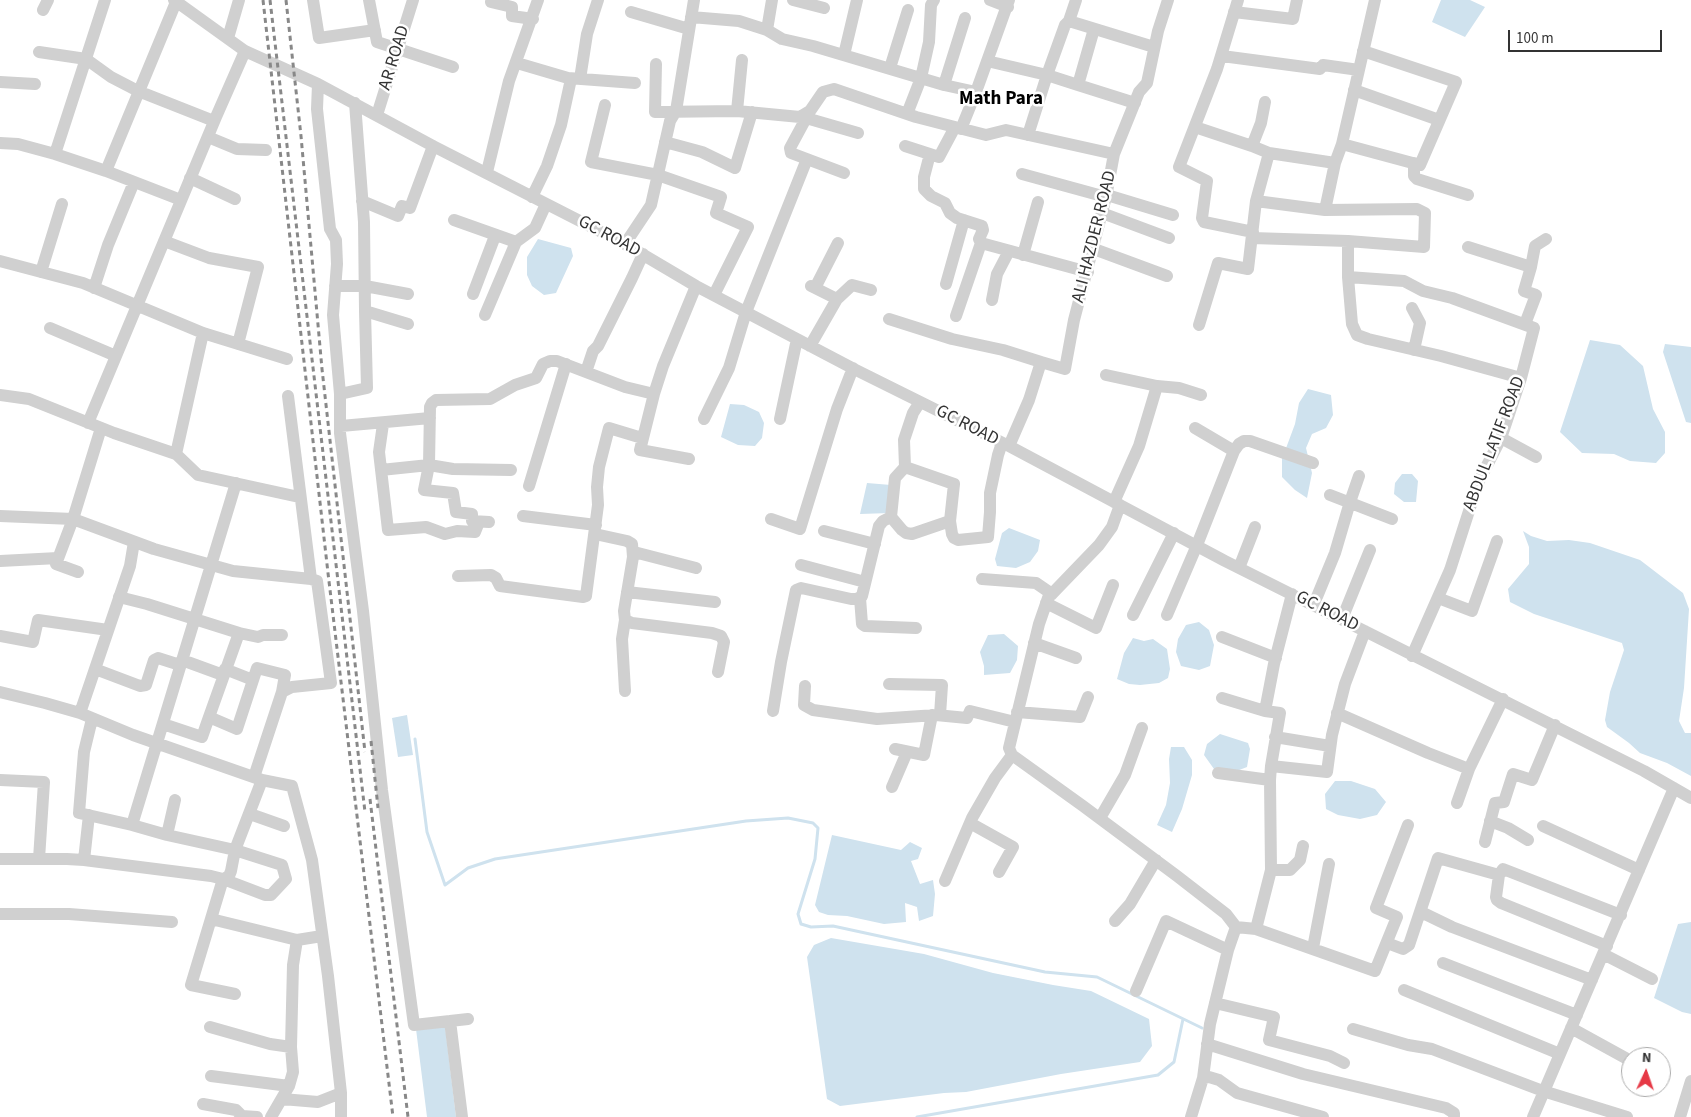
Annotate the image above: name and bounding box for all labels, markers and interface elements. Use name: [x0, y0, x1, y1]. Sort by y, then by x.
scale bar: [1511, 20, 1665, 52]
street label: AR ROAD: [375, 23, 415, 93]
text: 100 m: [1516, 28, 1554, 49]
district label: Math Para: [959, 89, 1043, 111]
street label: ALI HAZDER ROAD: [1068, 169, 1122, 305]
street label: GC ROAD: [574, 212, 644, 262]
street label: ABDUL LATIF ROAD: [1459, 374, 1531, 514]
street label: GC ROAD: [932, 401, 1002, 451]
street label: GC ROAD: [1292, 587, 1362, 637]
north arrow: [1621, 1047, 1671, 1097]
text: N: [1642, 1048, 1652, 1068]

